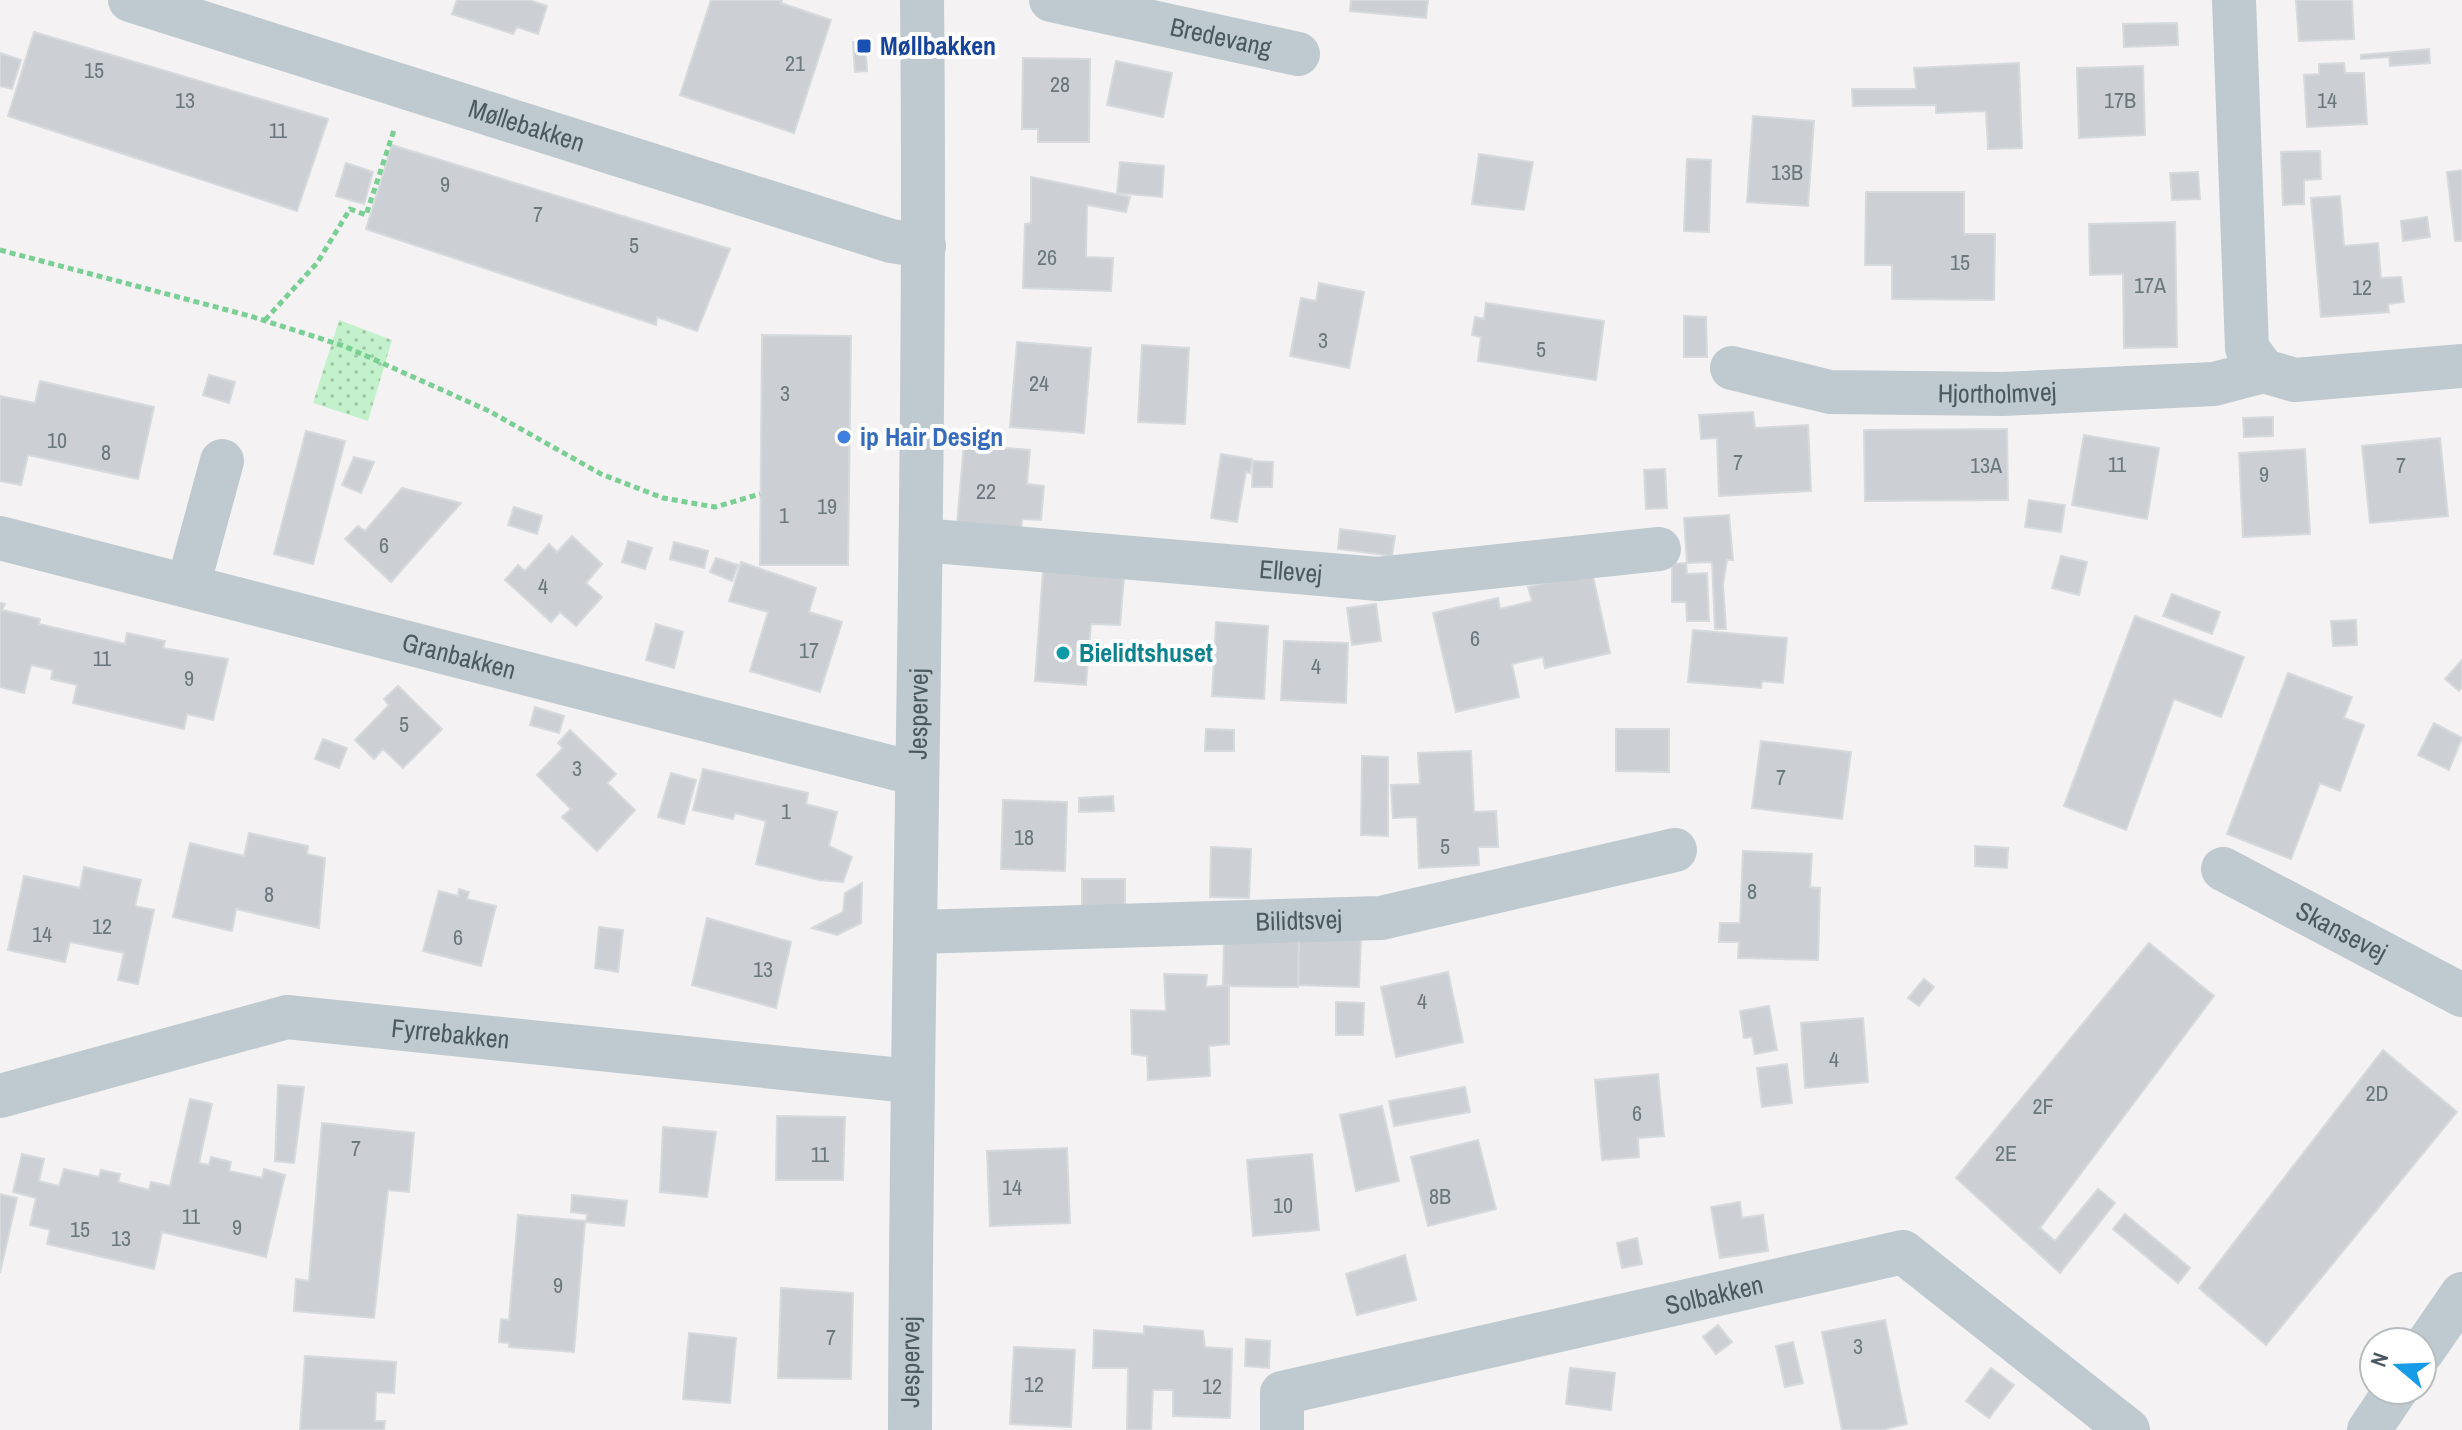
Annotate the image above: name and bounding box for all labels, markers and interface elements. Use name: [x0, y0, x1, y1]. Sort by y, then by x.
street label: Bredevang: [1167, 9, 1275, 65]
place label: Møllbakken: [880, 28, 996, 63]
marker: Møllbakken: [855, 37, 873, 55]
house number: 21: [785, 48, 805, 78]
house number: 15: [84, 55, 104, 85]
house number: 28: [1050, 69, 1070, 99]
house number: 13: [175, 85, 195, 115]
house number: 17B: [2104, 85, 2136, 115]
house number: 14: [2317, 85, 2337, 115]
street label: Møllebakken: [464, 90, 589, 160]
house number: 11: [269, 115, 287, 145]
house number: 13B: [1771, 157, 1803, 187]
house number: 9: [440, 169, 450, 199]
house number: 7: [533, 199, 543, 229]
house number: 5: [629, 230, 639, 260]
house number: 26: [1037, 242, 1057, 272]
house number: 15: [1950, 247, 1970, 277]
house number: 17A: [2134, 270, 2167, 300]
house number: 12: [2352, 272, 2372, 302]
house number: 3: [1318, 325, 1328, 355]
house number: 5: [1536, 334, 1546, 364]
house number: 24: [1029, 368, 1049, 398]
street label: Hjortholmvej: [1938, 373, 2057, 411]
house number: 3: [780, 378, 790, 408]
place label: ip Hair Design: [860, 419, 1003, 454]
house number: 10: [47, 425, 67, 455]
marker: ip Hair Design: [835, 428, 853, 446]
house number: 8: [101, 437, 111, 467]
house number: 7: [1733, 447, 1743, 477]
house number: 11: [2108, 449, 2126, 479]
house number: 13A: [1970, 450, 2003, 480]
house number: 7: [2396, 450, 2406, 480]
house number: 9: [2259, 459, 2269, 489]
house number: 22: [976, 476, 996, 506]
house number: 19: [817, 491, 837, 521]
house number: 1: [779, 500, 789, 530]
house number: 6: [379, 530, 389, 560]
street label: Ellevej: [1258, 551, 1323, 591]
house number: 4: [538, 571, 548, 601]
house number: 6: [1470, 623, 1480, 653]
street label: Granbakken: [399, 624, 520, 687]
house number: 17: [799, 635, 819, 665]
place label: Bielidtshuset: [1079, 635, 1213, 670]
house number: 11: [93, 643, 111, 673]
marker: Bielidtshuset: [1054, 644, 1072, 662]
house number: 4: [1311, 651, 1321, 681]
house number: 9: [184, 663, 194, 693]
street label: Jespervej: [900, 668, 936, 760]
house number: 5: [399, 709, 409, 739]
house number: 3: [572, 753, 582, 783]
house number: 7: [1776, 762, 1786, 792]
house number: 1: [781, 796, 791, 826]
house number: 18: [1014, 822, 1034, 852]
house number: 5: [1440, 831, 1450, 861]
house number: 8: [1747, 876, 1757, 906]
house number: 8: [264, 879, 274, 909]
street label: Skansevej: [2290, 893, 2393, 969]
street label: Bilidtsvej: [1255, 901, 1343, 939]
house number: 12: [92, 911, 112, 941]
house number: 14: [32, 919, 52, 949]
house number: 6: [453, 922, 463, 952]
house number: 13: [753, 954, 773, 984]
house number: 4: [1417, 986, 1427, 1016]
street label: Fyrrebakken: [390, 1010, 511, 1057]
house number: 4: [1829, 1044, 1839, 1074]
house number: 2D: [2365, 1078, 2389, 1108]
house number: 2F: [2032, 1091, 2054, 1121]
house number: 6: [1632, 1098, 1642, 1128]
house number: 7: [351, 1133, 361, 1163]
house number: 2E: [1995, 1138, 2017, 1168]
house number: 11: [811, 1139, 829, 1169]
house number: 14: [1002, 1172, 1022, 1202]
house number: 8B: [1429, 1181, 1451, 1211]
house number: 10: [1273, 1190, 1293, 1220]
house number: 11: [182, 1201, 200, 1231]
house number: 9: [232, 1212, 242, 1242]
house number: 15: [70, 1214, 90, 1244]
house number: 13: [111, 1223, 131, 1253]
street label: Solbakken: [1661, 1266, 1766, 1323]
house number: 9: [553, 1270, 563, 1300]
street label: Jespervej: [892, 1316, 928, 1408]
house number: 7: [826, 1322, 836, 1352]
north arrow: [2358, 1326, 2438, 1406]
house number: 3: [1853, 1331, 1863, 1361]
text: N: [2363, 1348, 2395, 1371]
house number: 12: [1024, 1369, 1044, 1399]
house number: 12: [1202, 1371, 1222, 1401]

